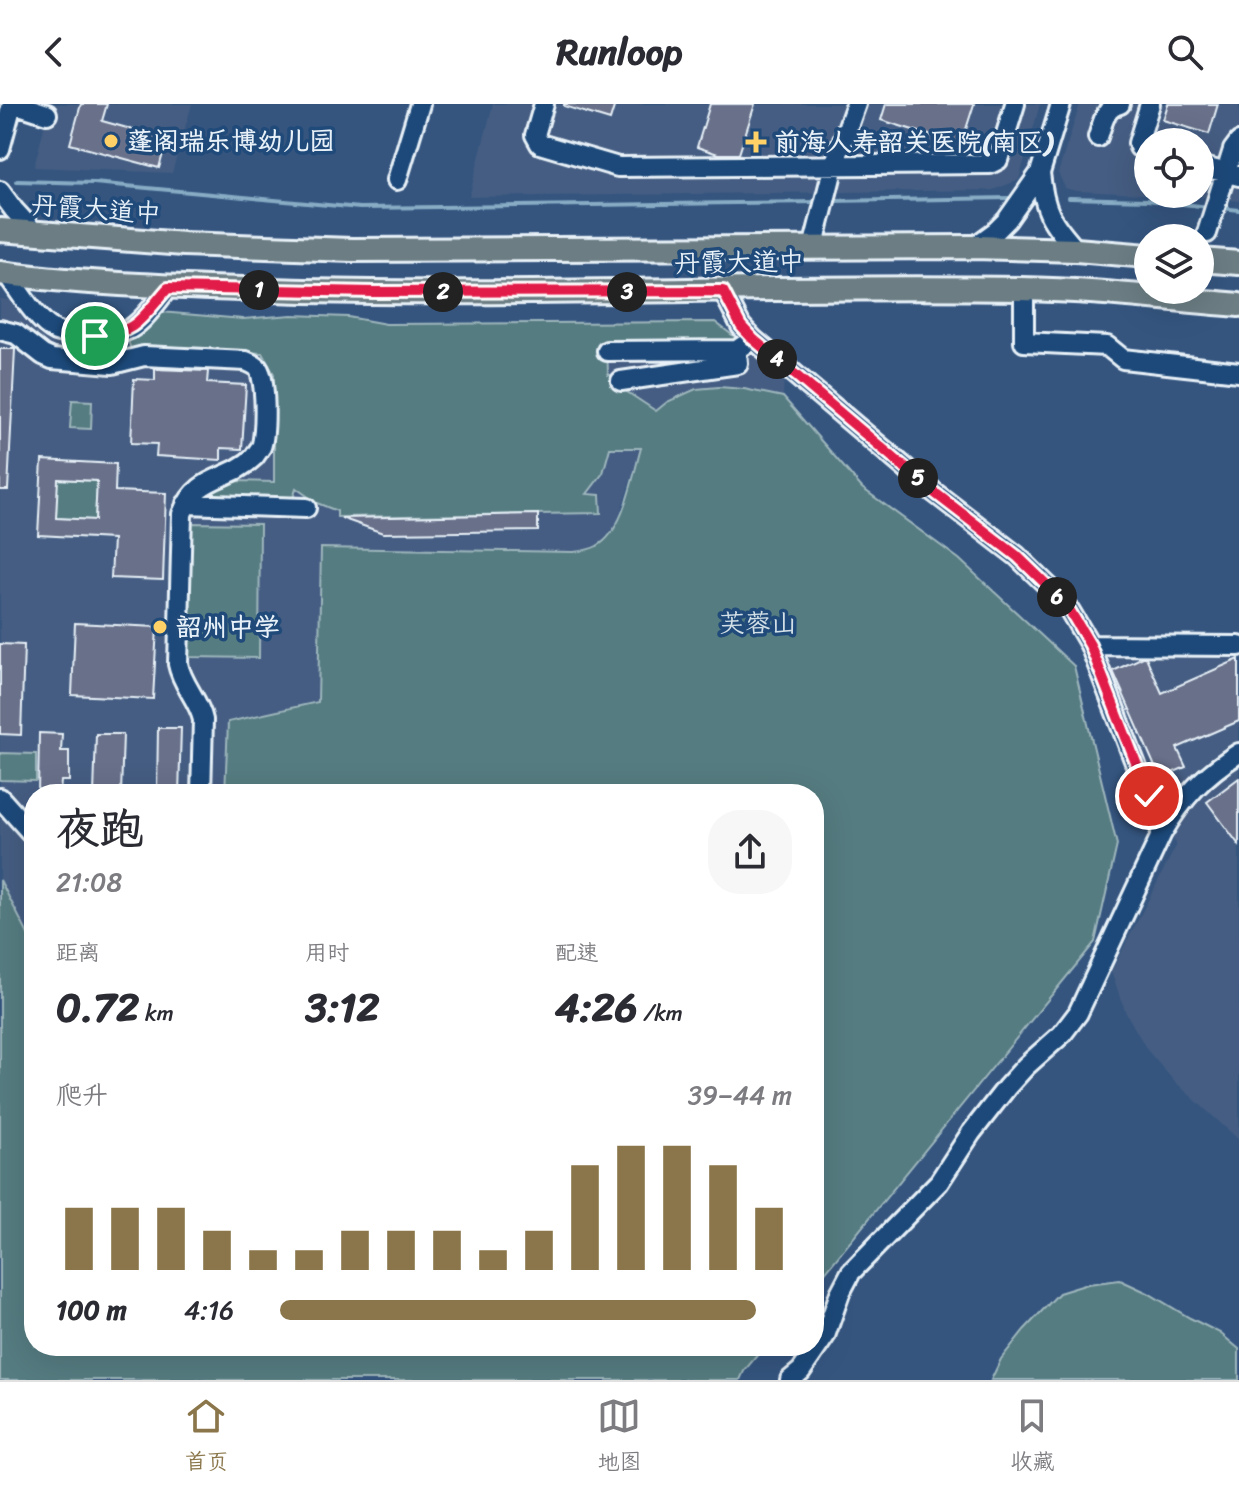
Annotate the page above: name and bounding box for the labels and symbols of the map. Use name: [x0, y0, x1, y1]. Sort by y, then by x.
place label: 蓬阁瑞乐博幼儿园: [127, 118, 335, 164]
place label: 前海人寿韶关医院(南区): [774, 119, 1054, 165]
marker: 前海人寿韶关医院(南区): [745, 131, 767, 153]
marker: 蓬阁瑞乐博幼儿园: [102, 132, 120, 150]
street label: 丹霞大道中: [30, 182, 162, 236]
street label: 丹霞大道中: [674, 238, 804, 286]
pin: 1: [239, 270, 279, 310]
pin: 2: [423, 272, 463, 312]
pin: 3: [607, 272, 647, 312]
pin: [61, 302, 129, 370]
pin: 4: [757, 339, 797, 379]
pin: 5: [898, 458, 938, 498]
pin: 6: [1037, 577, 1077, 617]
park label: 芙蓉山: [719, 600, 797, 646]
place label: 韶州中学: [176, 604, 280, 650]
marker: 韶州中学: [151, 618, 169, 636]
pin: [1115, 762, 1183, 830]

